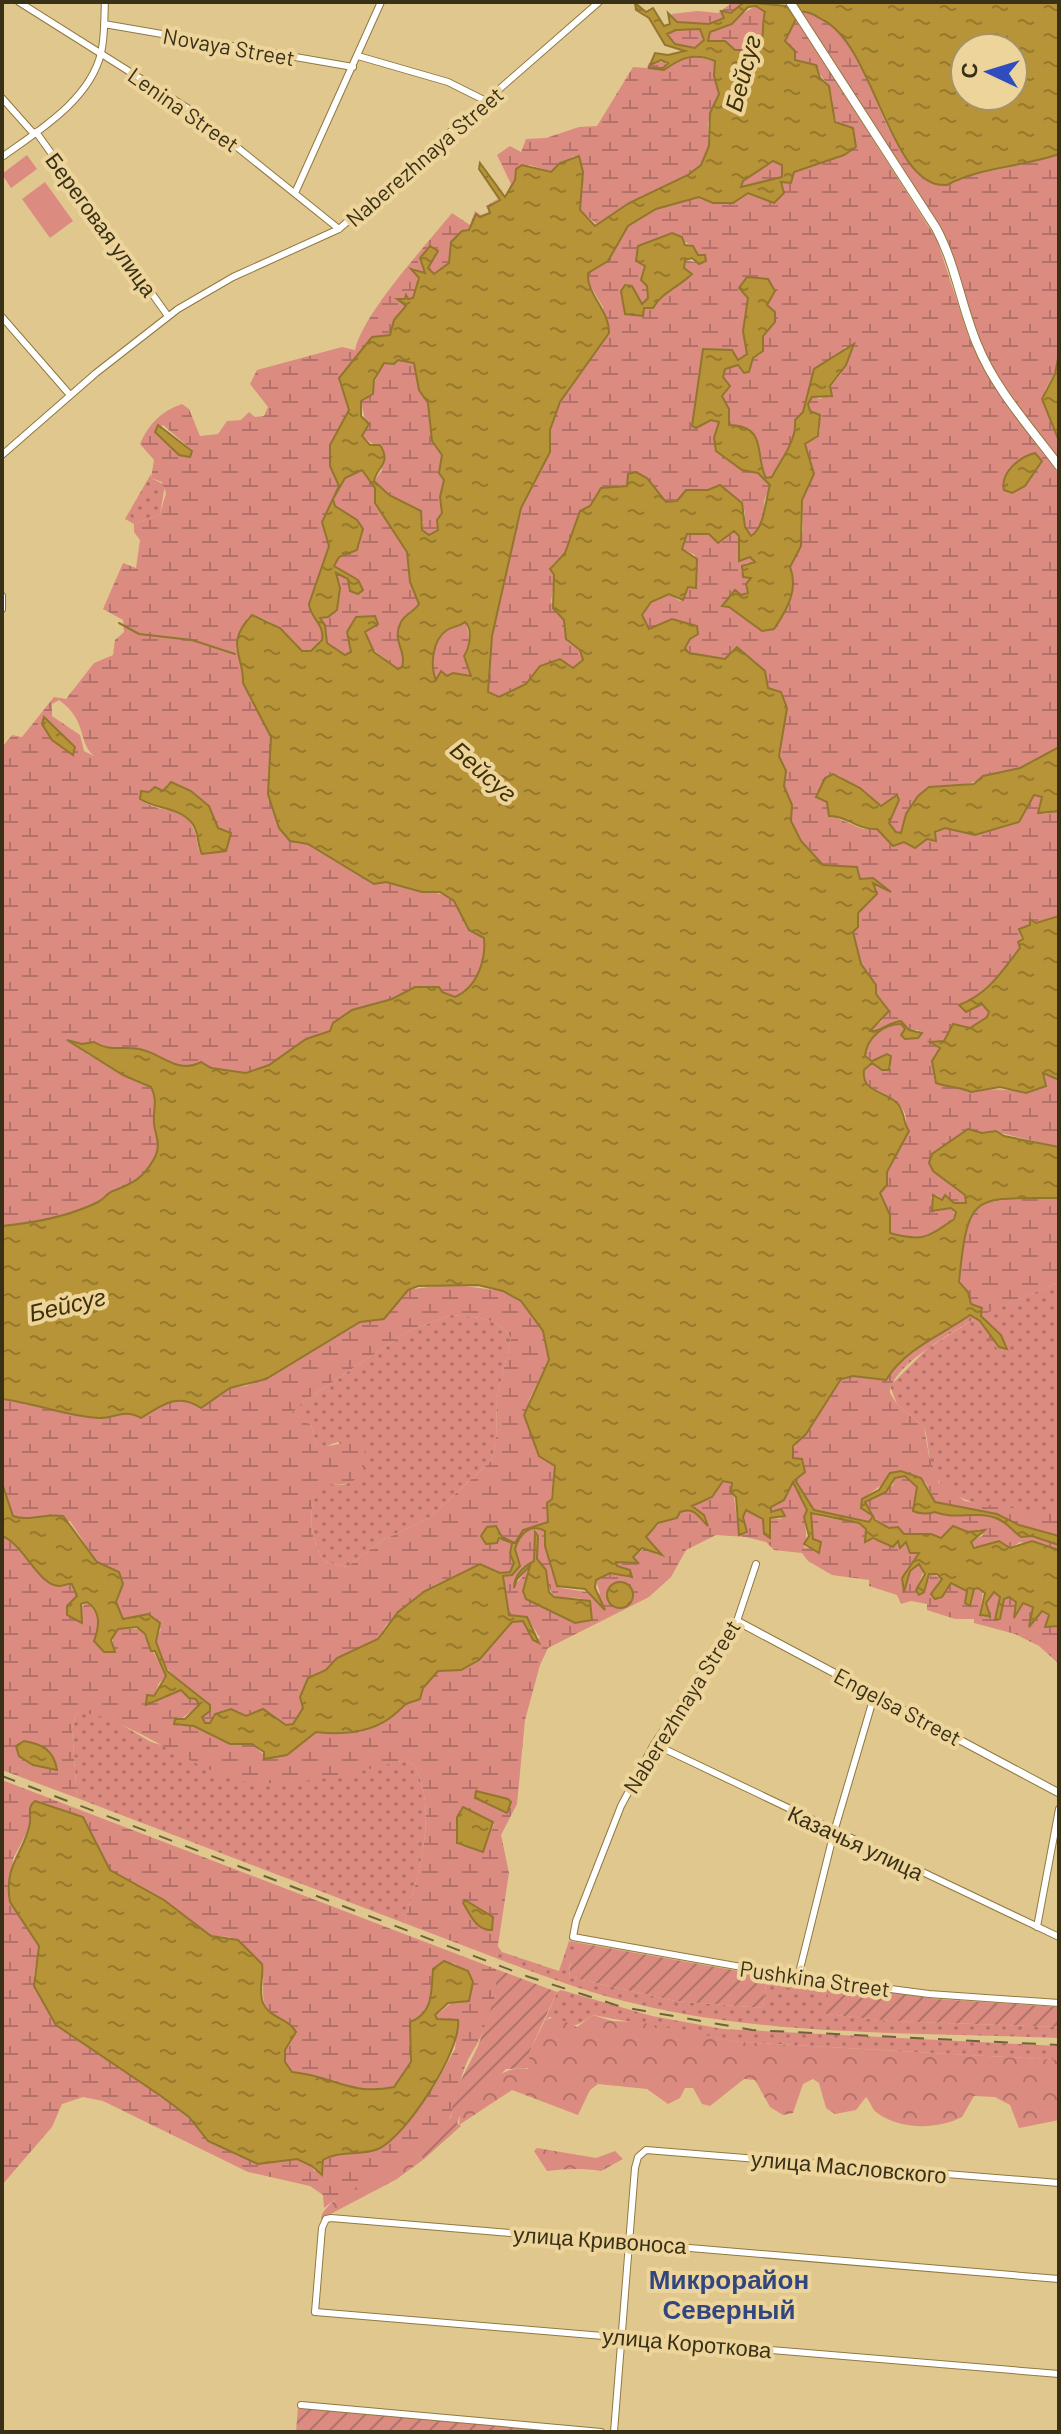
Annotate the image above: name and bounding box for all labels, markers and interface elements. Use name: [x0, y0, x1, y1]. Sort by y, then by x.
street label: Novaya Street: [161, 22, 297, 70]
water label: Бейсуг: [718, 31, 766, 114]
north arrow: [949, 32, 1029, 112]
street label: Lenina Street: [124, 61, 244, 157]
text: С: [955, 62, 982, 79]
street label: Naberezhnaya Street: [340, 81, 508, 231]
street label: Береговая улица: [40, 147, 163, 302]
water label: Бейсуг: [445, 735, 523, 808]
water label: Бейсуг: [26, 1281, 108, 1327]
street label: Naberezhnaya Street: [617, 1614, 745, 1798]
street label: Engelsa Street: [830, 1662, 966, 1750]
street label: Казачья улица: [784, 1799, 929, 1886]
street label: Pushkina Street: [738, 1955, 892, 2001]
street label: улица Масловского: [750, 2144, 948, 2189]
street label: улица Кривоноса: [512, 2220, 688, 2259]
district label: Микрорайон Северный: [649, 2263, 809, 2324]
street label: улица Короткова: [601, 2322, 773, 2363]

